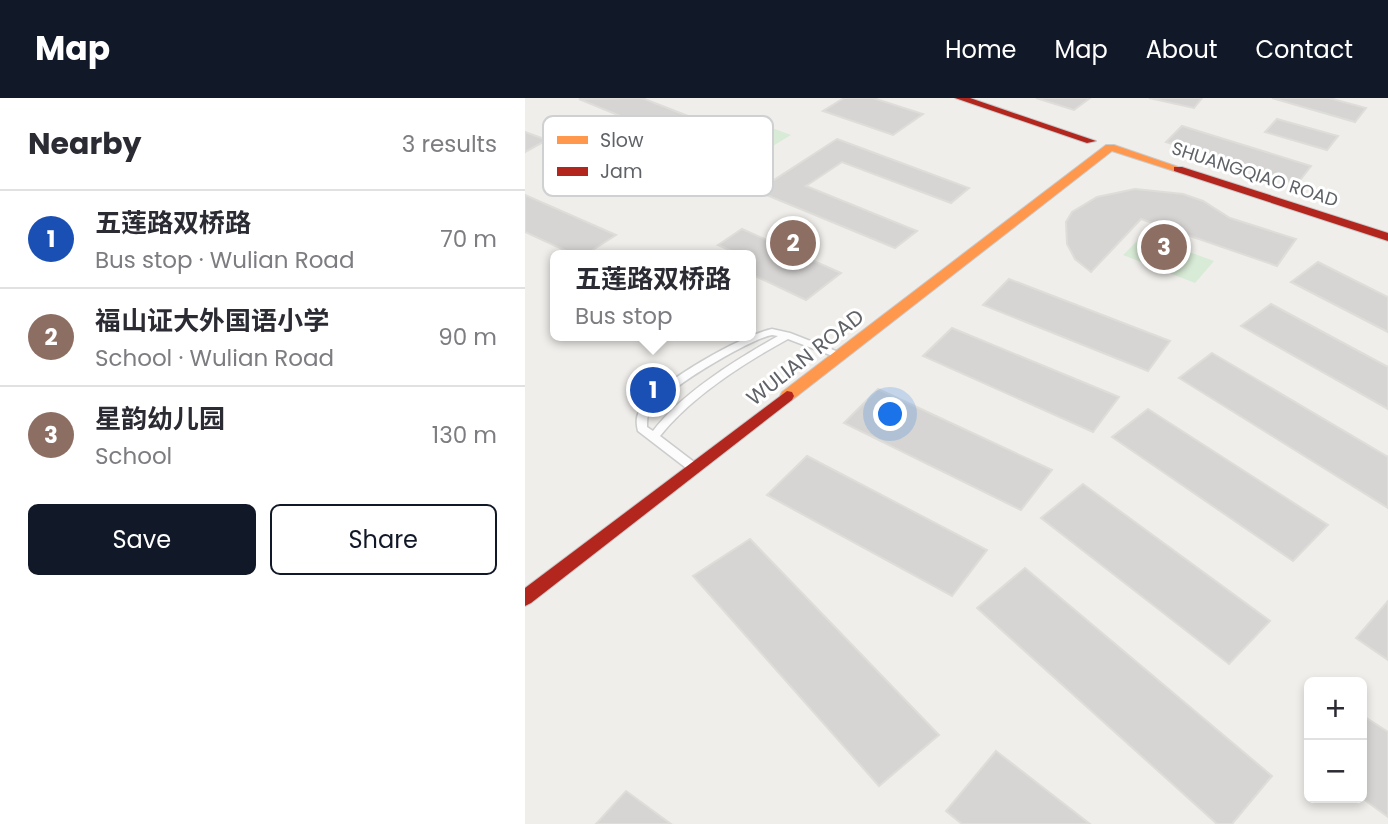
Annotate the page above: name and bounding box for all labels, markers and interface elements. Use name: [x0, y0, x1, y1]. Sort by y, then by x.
text: Map: [35, 25, 110, 72]
text: Home: [945, 33, 1017, 66]
text: Map: [1055, 33, 1108, 66]
text: About: [1146, 33, 1217, 66]
text: Contact: [1255, 33, 1353, 66]
legend: [543, 116, 773, 196]
text: Nearby: [28, 122, 142, 165]
text: Slow: [600, 127, 644, 154]
text: 3 results: [402, 128, 497, 160]
street label: SHUANGQIAO ROAD: [1169, 135, 1341, 213]
text: Jam: [600, 158, 642, 185]
text: 五莲路双桥路: [95, 205, 251, 241]
pin: 2: [770, 217, 816, 269]
pin: 3: [1141, 221, 1187, 273]
text: 1: [47, 223, 55, 255]
text: 70 m: [440, 223, 497, 255]
text: Bus stop · Wulian Road: [95, 244, 354, 276]
popup: [550, 250, 756, 341]
text: 五莲路双桥路: [575, 261, 731, 297]
text: Bus stop: [575, 300, 673, 332]
street label: WULIAN ROAD: [740, 302, 870, 412]
text: 福山证大外国语小学: [95, 303, 329, 339]
text: 2: [44, 321, 58, 353]
text: 90 m: [438, 321, 497, 353]
text: School · Wulian Road: [95, 342, 334, 374]
pin: 1: [630, 364, 676, 416]
your location: [873, 397, 907, 431]
text: 星韵幼儿园: [95, 401, 225, 437]
text: 3: [44, 419, 58, 451]
text: 130 m: [432, 419, 497, 451]
text: School: [95, 440, 172, 472]
button: Save: [28, 504, 256, 575]
button: Share: [270, 504, 497, 575]
map controls: [1304, 677, 1367, 803]
button: +: [1304, 677, 1367, 740]
button: −: [1304, 740, 1367, 803]

